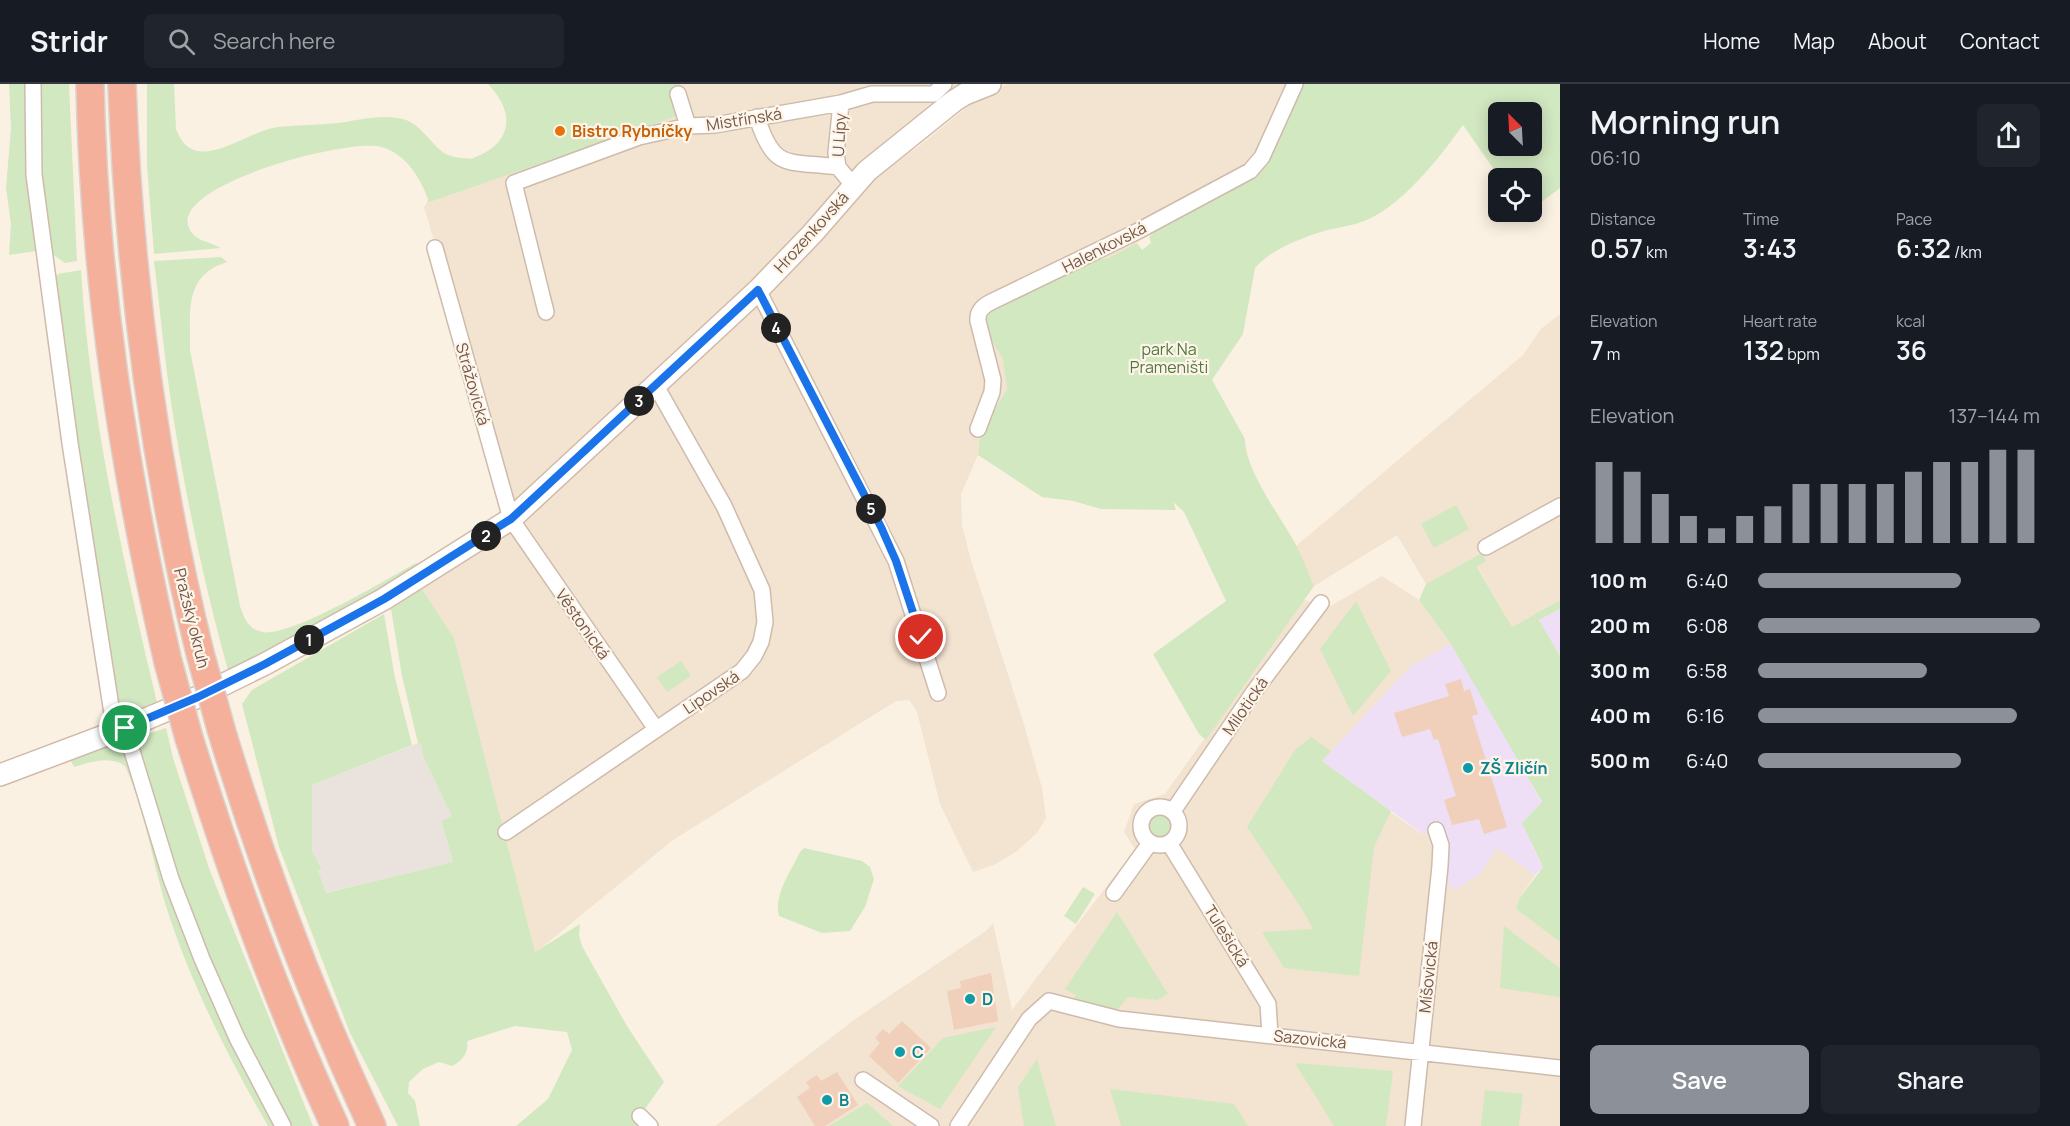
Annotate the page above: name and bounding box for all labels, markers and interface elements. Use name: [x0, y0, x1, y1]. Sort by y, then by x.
search box: [144, 14, 564, 68]
text: Stridr: [30, 22, 108, 60]
icon: search: [165, 25, 198, 58]
text: Search here: [213, 26, 335, 56]
text: Home: [1703, 27, 1760, 55]
text: Map: [1793, 27, 1835, 55]
text: About: [1868, 27, 1927, 55]
text: Contact: [1960, 27, 2040, 55]
text: Morning run: [1590, 99, 1780, 144]
street label: Mistřínská: [705, 102, 783, 136]
north arrow: [1488, 102, 1542, 156]
map controls: [1488, 102, 1542, 222]
button: share: [1977, 104, 2040, 167]
street label: U Lípy: [827, 112, 851, 158]
place label: Bistro Rybníčky: [572, 120, 692, 142]
marker: Bistro Rybníčky: [553, 124, 567, 138]
text: 06:10: [1590, 144, 1641, 171]
button: locate: [1488, 168, 1542, 222]
street label: Hrozenkovská: [769, 187, 853, 277]
text: Distance: [1590, 208, 1656, 230]
text: Time: [1743, 208, 1779, 230]
text: Pace: [1896, 208, 1932, 230]
street label: Halenkovská: [1058, 216, 1150, 278]
text: 0.57: [1590, 230, 1643, 266]
text: 3:43: [1743, 230, 1797, 266]
text: 6:32: [1896, 230, 1951, 266]
text: km: [1643, 241, 1668, 263]
text: /km: [1951, 241, 1982, 263]
text: Elevation: [1590, 310, 1658, 332]
text: Heart rate: [1743, 310, 1817, 332]
text: kcal: [1896, 310, 1925, 332]
pin: 4: [761, 313, 791, 343]
text: 4: [771, 317, 781, 339]
text: 7: [1590, 332, 1604, 368]
text: 132: [1743, 332, 1784, 368]
text: 36: [1896, 332, 1927, 368]
park label: park Na Prameništi: [1130, 338, 1208, 378]
street label: Strážovická: [451, 340, 495, 428]
text: m: [1604, 343, 1620, 365]
text: bpm: [1784, 343, 1820, 365]
pin: 3: [624, 386, 654, 416]
text: 3: [634, 390, 644, 412]
text: Elevation: [1590, 402, 1674, 429]
text: 137–144 m: [1948, 402, 2040, 429]
pin: 5: [856, 494, 886, 524]
text: 5: [866, 498, 876, 520]
pin: 2: [471, 521, 501, 551]
text: 2: [481, 525, 491, 547]
street label: Pražský okruh: [169, 566, 215, 670]
text: 100 m: [1590, 567, 1647, 594]
text: 6:40: [1686, 567, 1728, 594]
street label: Věstonická: [551, 584, 615, 664]
pin: [895, 611, 946, 662]
text: 200 m: [1590, 612, 1650, 639]
text: 6:08: [1686, 612, 1728, 639]
icon: check: [904, 620, 937, 653]
pin: 1: [294, 625, 324, 655]
text: 1: [305, 629, 313, 651]
text: 300 m: [1590, 657, 1650, 684]
text: 6:58: [1686, 657, 1728, 684]
street label: Lipovská: [679, 665, 743, 719]
street label: Milotická: [1217, 673, 1273, 739]
pin: [99, 702, 150, 753]
text: 400 m: [1590, 702, 1650, 729]
text: 6:16: [1686, 702, 1725, 729]
icon: arrive: [108, 711, 141, 744]
text: 500 m: [1590, 747, 1650, 774]
text: 6:40: [1686, 747, 1728, 774]
place label: ZŠ Zličín: [1480, 757, 1547, 779]
marker: ZŠ Zličín: [1461, 761, 1475, 775]
street label: Tulešická: [1199, 901, 1255, 971]
street label: Míšovická: [1413, 940, 1443, 1014]
place label: D: [982, 988, 993, 1010]
marker: D: [963, 992, 977, 1006]
street label: Sazovická: [1272, 1024, 1348, 1054]
place label: C: [912, 1041, 924, 1063]
marker: C: [893, 1045, 907, 1059]
button: Save: [1590, 1045, 1809, 1114]
button: Share: [1821, 1045, 2040, 1114]
place label: B: [839, 1089, 849, 1111]
marker: B: [820, 1093, 834, 1107]

